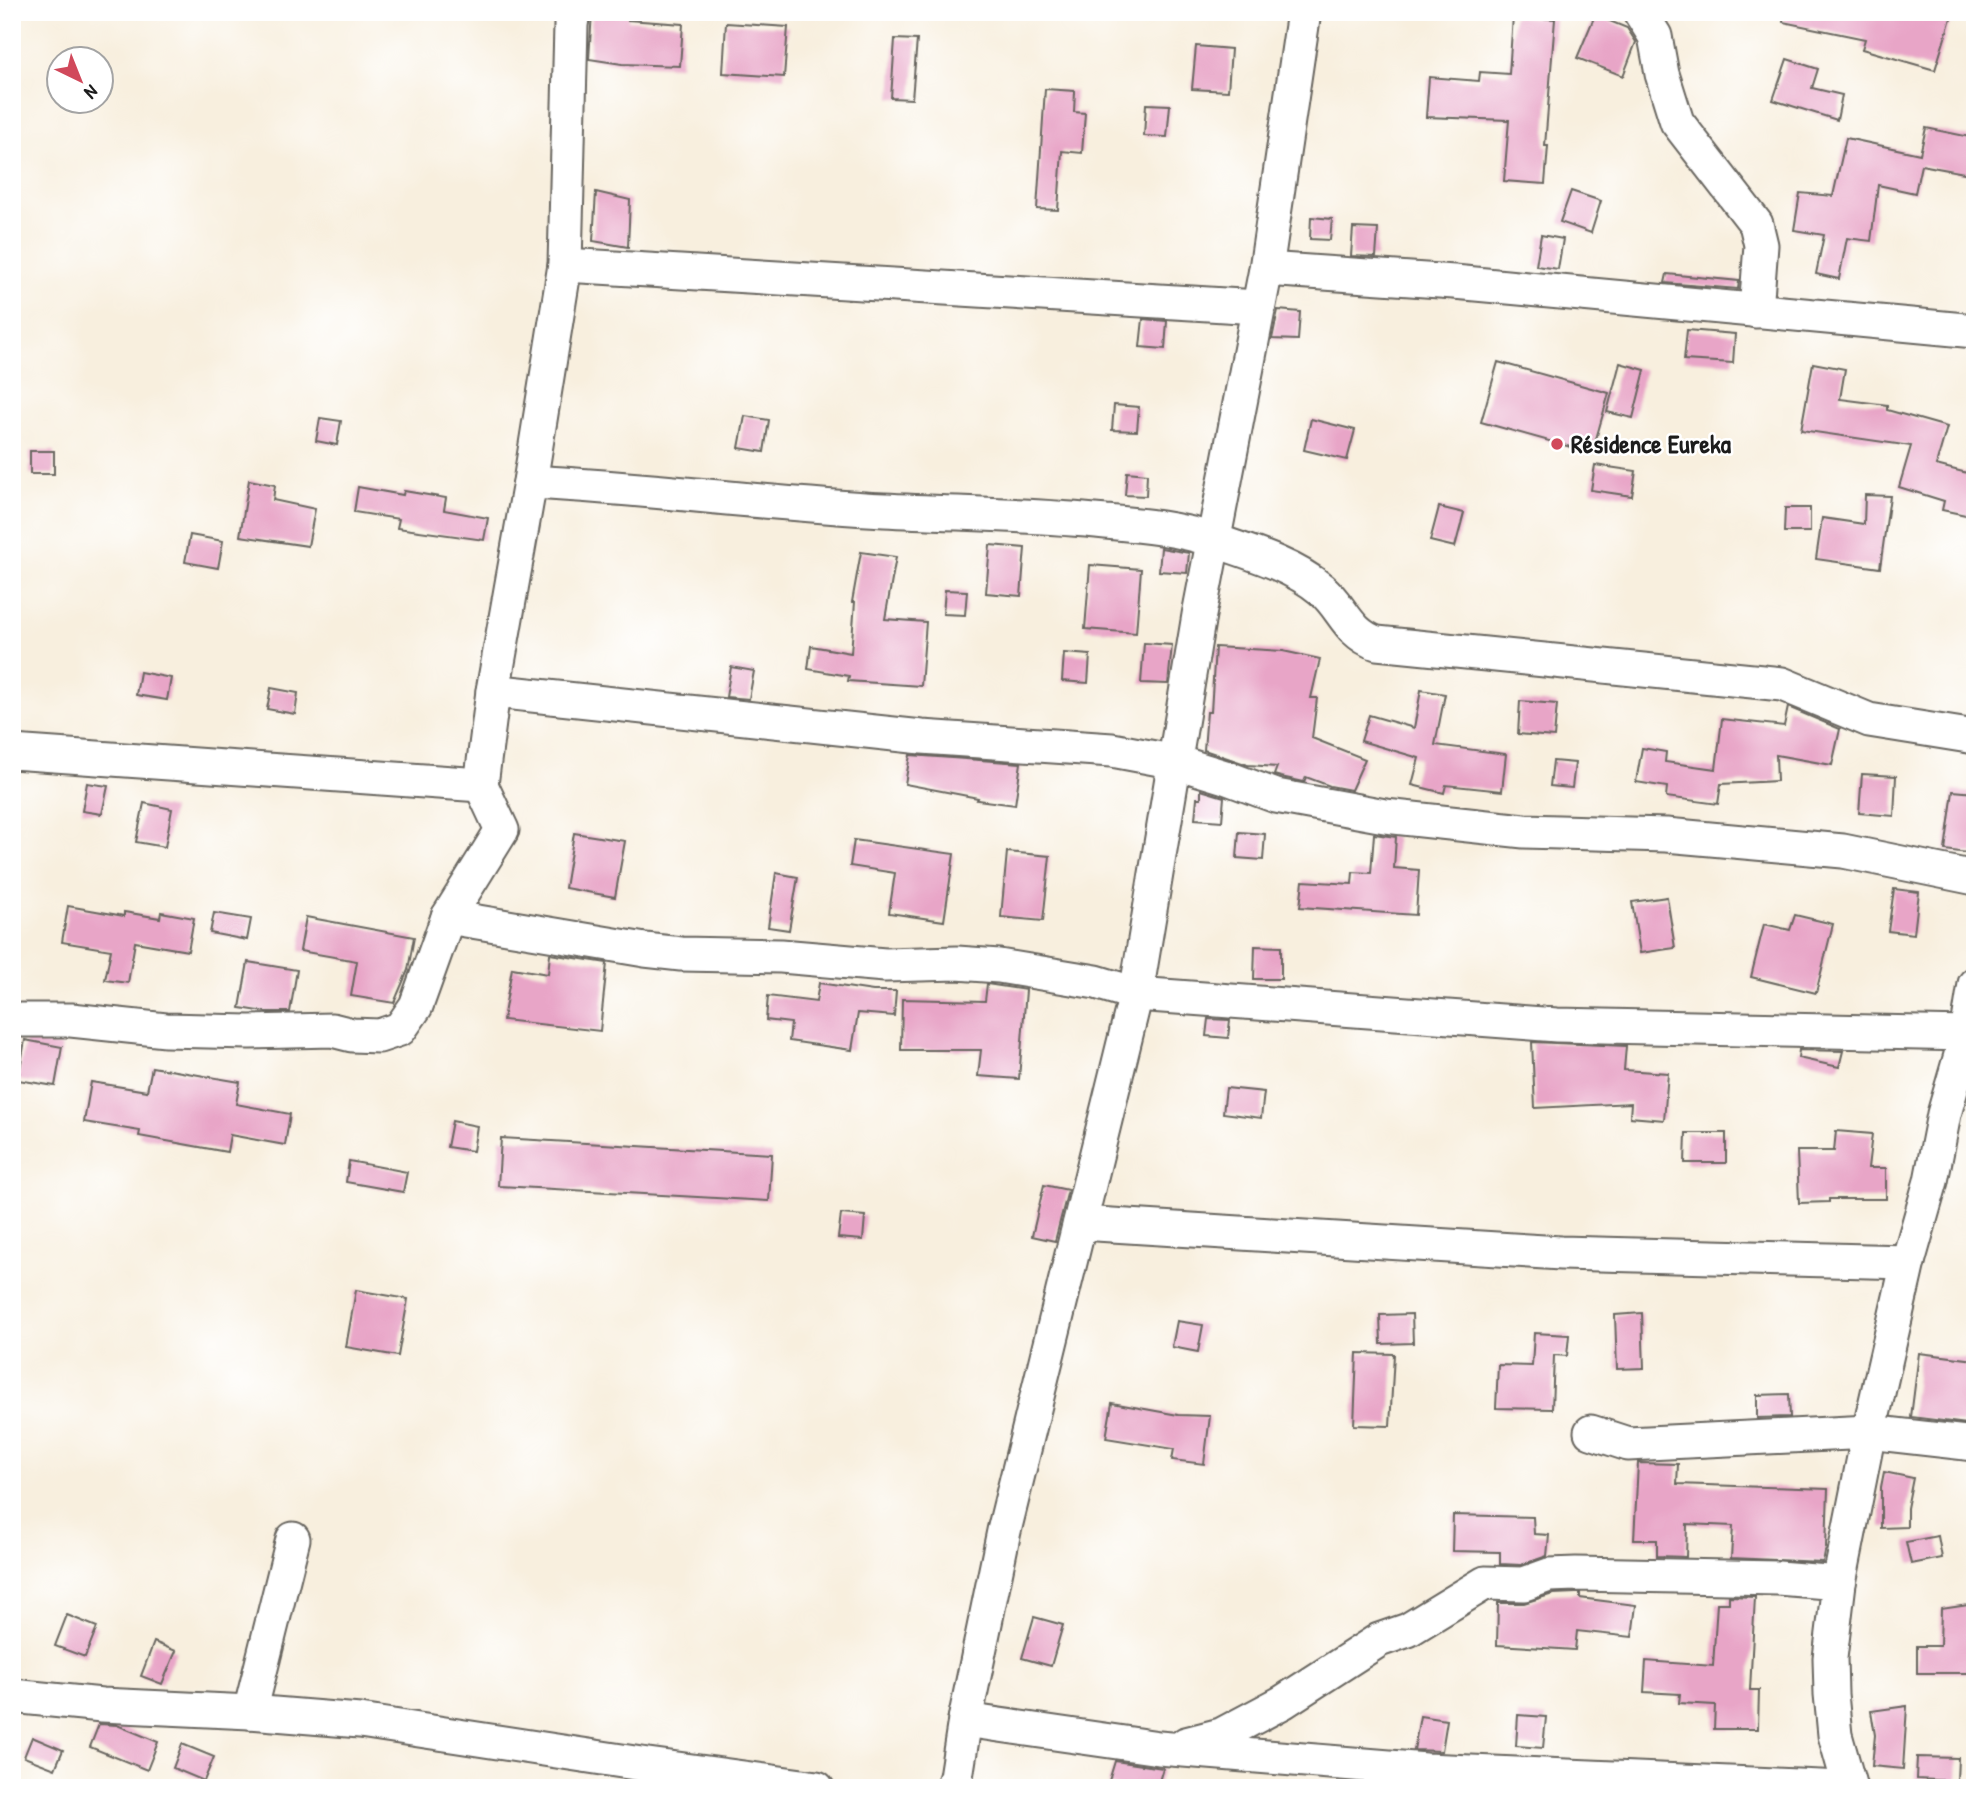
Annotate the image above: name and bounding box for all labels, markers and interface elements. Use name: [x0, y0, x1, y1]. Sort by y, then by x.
north arrow: [46, 46, 116, 116]
text: N: [79, 79, 104, 105]
place label: Résidence Eureka: [1571, 426, 1732, 461]
marker: Résidence Eureka: [1549, 436, 1565, 452]

